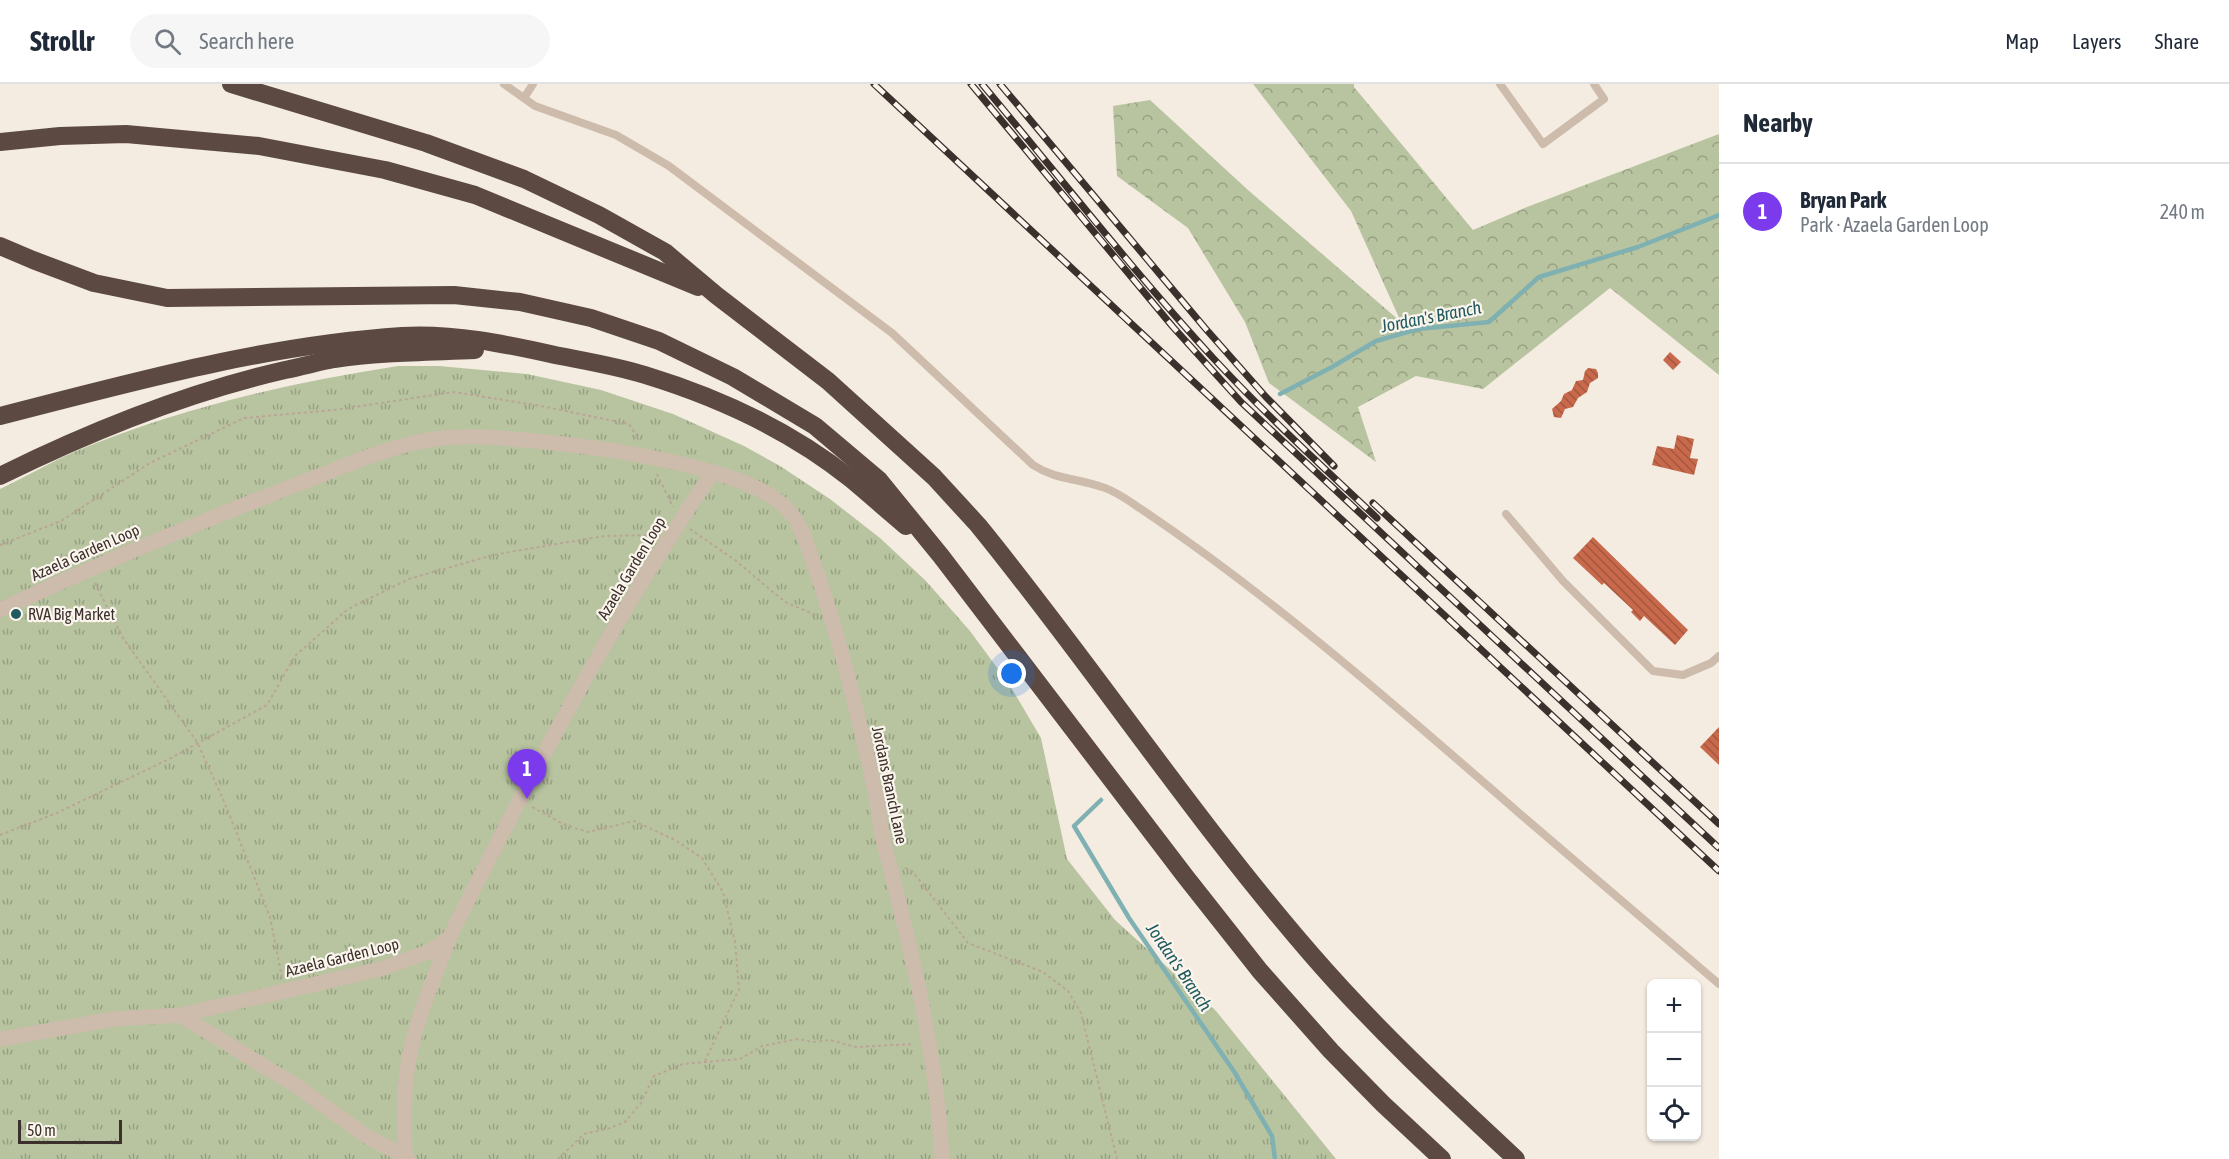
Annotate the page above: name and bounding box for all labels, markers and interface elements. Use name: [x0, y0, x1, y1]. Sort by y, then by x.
search box: [130, 14, 550, 68]
text: Strollr: [30, 25, 94, 57]
icon: search: [151, 25, 184, 58]
text: Search here: [199, 28, 294, 54]
text: Map: [2005, 29, 2039, 53]
text: Layers: [2072, 29, 2122, 53]
text: Share: [2155, 29, 2199, 53]
text: Nearby: [1743, 108, 1813, 138]
text: Bryan Park: [1800, 187, 1886, 213]
text: 1: [1758, 200, 1767, 223]
text: 240 m: [2160, 200, 2205, 223]
text: Park · Azaela Garden Loop: [1800, 213, 1989, 236]
water label: Jordan's Branch: [1378, 296, 1483, 337]
street label: Azaela Garden Loop: [593, 513, 670, 623]
street label: Azaela Garden Loop: [28, 520, 142, 585]
place label: RVA Big Market: [28, 605, 116, 624]
marker: RVA Big Market: [9, 607, 23, 621]
your location: [997, 659, 1026, 688]
street label: Jordans Branch Lane: [869, 725, 911, 845]
pin: 1: [508, 750, 546, 799]
water label: Jordan's Branch: [1142, 918, 1217, 1015]
street label: Azaela Garden Loop: [283, 934, 401, 981]
map controls: [1647, 979, 1701, 1141]
button: +: [1647, 979, 1701, 1033]
button: −: [1647, 1033, 1701, 1087]
button: locate: [1647, 1087, 1701, 1141]
scale bar: [18, 1117, 122, 1144]
text: 50 m: [27, 1121, 56, 1139]

